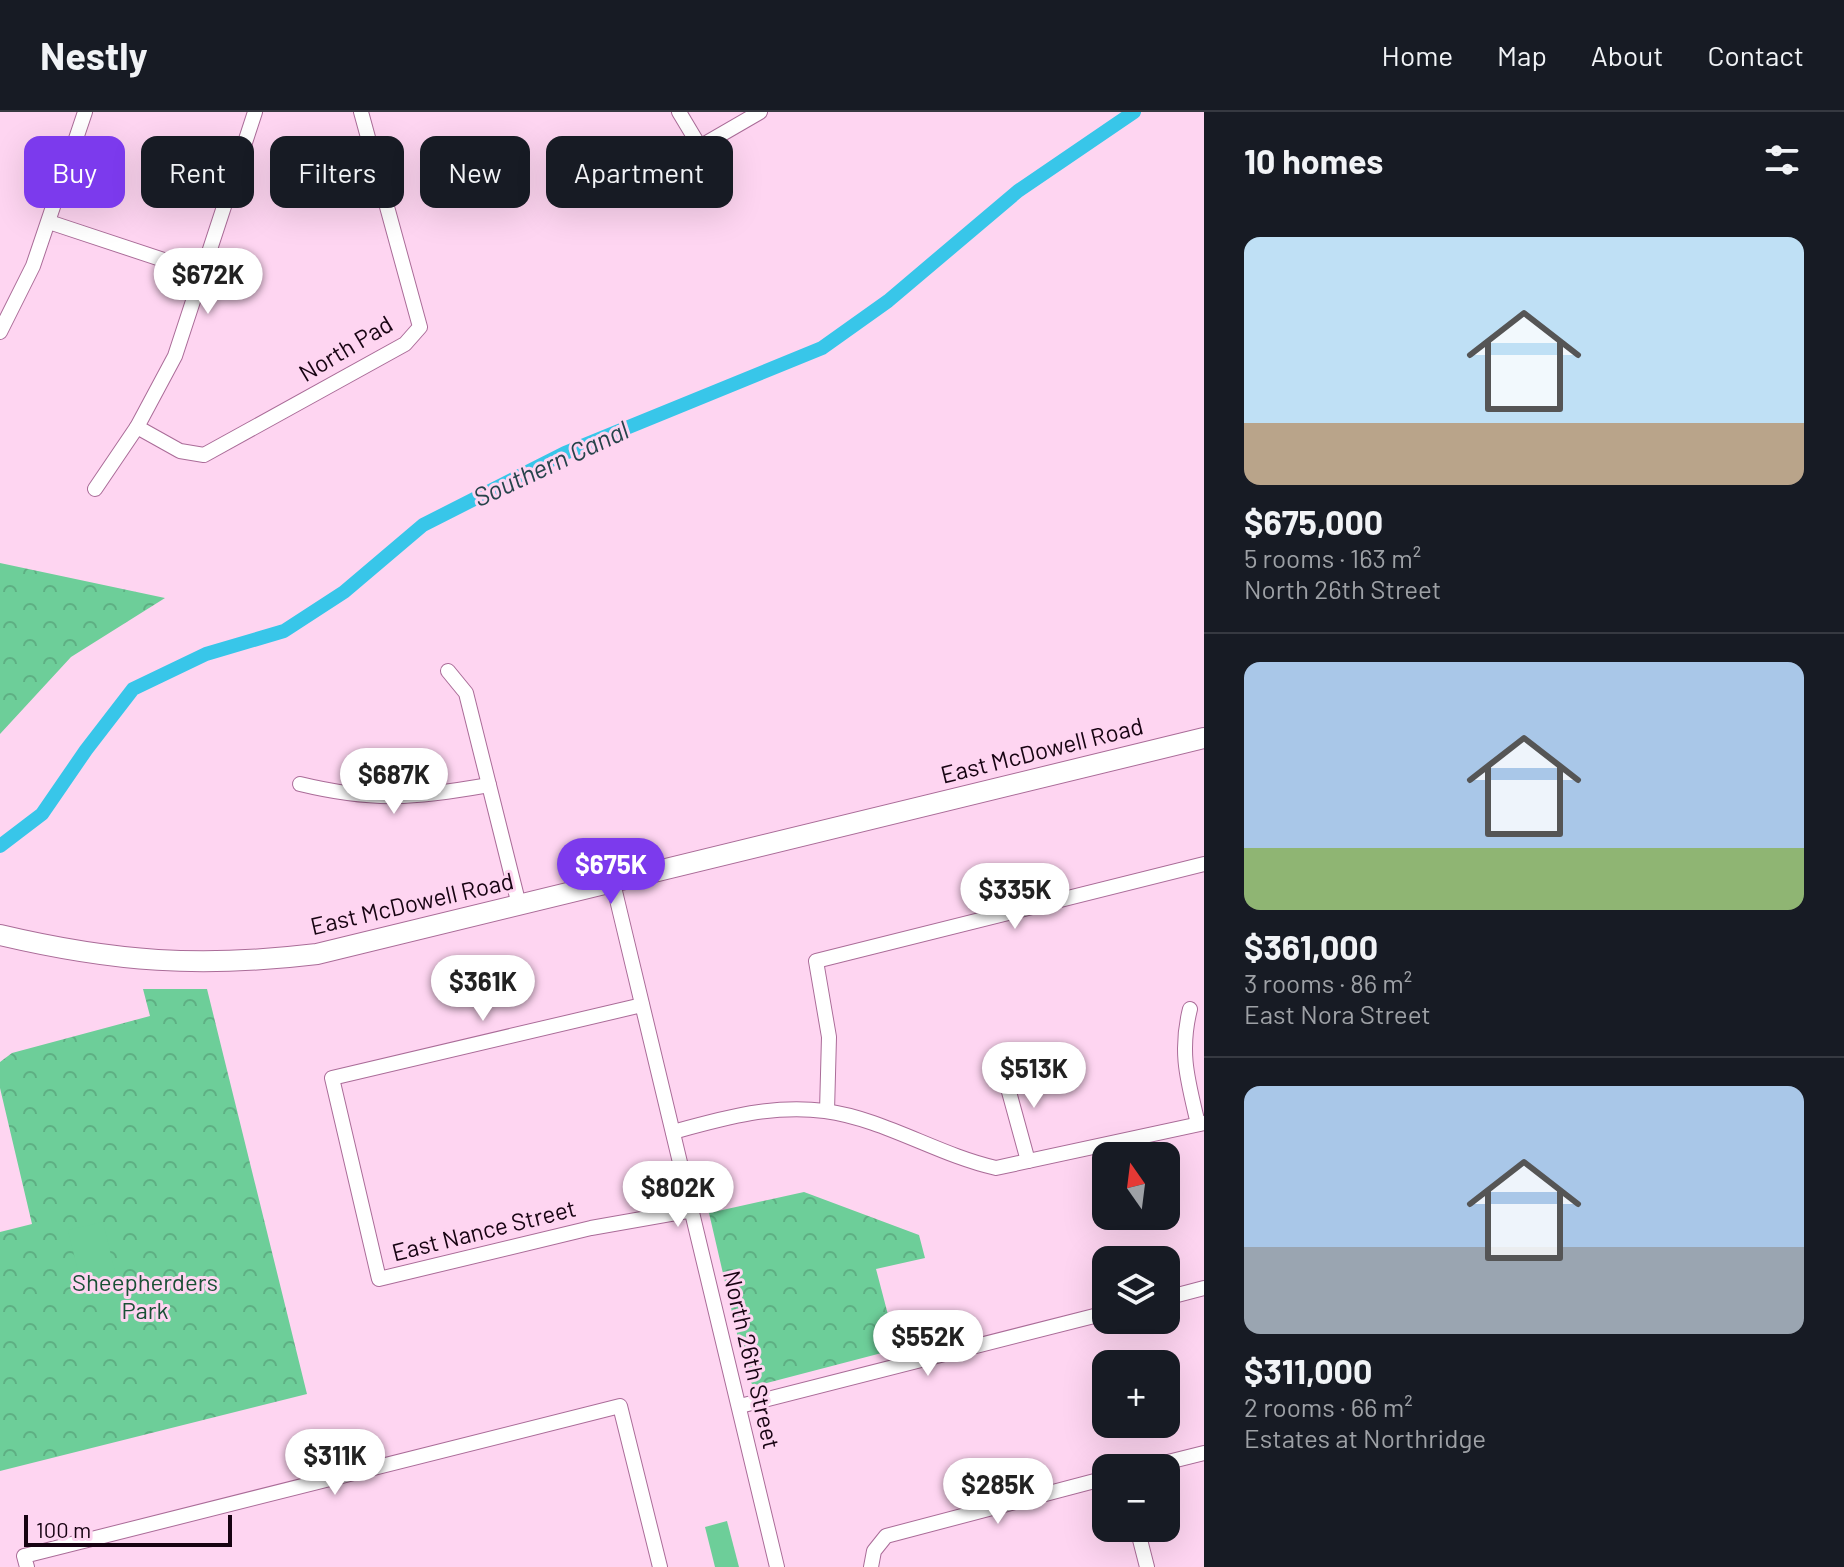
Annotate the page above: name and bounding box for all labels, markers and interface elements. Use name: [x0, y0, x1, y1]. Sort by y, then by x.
text: Nestly: [40, 32, 148, 78]
text: Home: [1382, 38, 1453, 72]
text: Map: [1497, 38, 1547, 72]
text: About: [1591, 38, 1663, 72]
text: Contact: [1707, 38, 1804, 72]
chip: Buy: [24, 136, 125, 208]
chip: Rent: [141, 136, 254, 208]
chip: Filters: [270, 136, 404, 208]
chip: New: [420, 136, 530, 208]
chip: Apartment: [546, 136, 733, 208]
icon: filters: [1760, 138, 1804, 182]
text: 10 homes: [1244, 140, 1383, 181]
pin: $672K: [152, 248, 264, 316]
text: $672K: [172, 258, 244, 289]
icon: home: [1452, 289, 1596, 433]
street label: North Pad: [293, 308, 397, 387]
water label: Southern Canal: [468, 413, 633, 512]
text: $675,000: [1244, 501, 1383, 542]
text: 5 rooms · 163 m²: [1244, 542, 1421, 573]
text: North 26th Street: [1244, 573, 1441, 604]
street label: East McDowell Road: [937, 710, 1146, 789]
icon: home: [1452, 714, 1596, 858]
pin: $687K: [338, 748, 450, 816]
text: $687K: [358, 758, 430, 789]
pin: $675K: [555, 838, 667, 906]
text: $675K: [575, 848, 647, 879]
pin: $335K: [959, 863, 1071, 931]
street label: East McDowell Road: [307, 865, 516, 940]
text: $335K: [978, 873, 1052, 904]
text: $361,000: [1244, 926, 1378, 967]
pin: $361K: [427, 955, 539, 1023]
text: $361K: [449, 965, 517, 996]
text: 3 rooms · 86 m²: [1244, 967, 1412, 998]
text: East Nora Street: [1244, 998, 1431, 1029]
pin: $513K: [978, 1042, 1090, 1110]
text: $513K: [1000, 1052, 1068, 1083]
icon: home: [1452, 1138, 1596, 1282]
north arrow: [1092, 1142, 1180, 1230]
map controls: [1092, 1142, 1180, 1542]
pin: $802K: [622, 1161, 734, 1229]
text: $802K: [641, 1171, 715, 1202]
street label: East Nance Street: [389, 1193, 579, 1266]
button: layers: [1092, 1246, 1180, 1334]
park label: Sheepherders Park: [72, 1267, 218, 1324]
street label: North 26th Street: [718, 1268, 787, 1452]
pin: $552K: [872, 1310, 984, 1378]
text: $552K: [891, 1320, 965, 1351]
button: +: [1092, 1350, 1180, 1438]
text: $311,000: [1244, 1350, 1372, 1391]
text: 2 rooms · 66 m²: [1244, 1391, 1413, 1422]
text: Estates at Northridge: [1244, 1422, 1486, 1453]
pin: $311K: [279, 1429, 391, 1497]
text: $311K: [303, 1439, 367, 1470]
button: −: [1092, 1454, 1180, 1542]
pin: $285K: [942, 1458, 1054, 1526]
text: $285K: [961, 1468, 1035, 1499]
scale bar: [24, 1511, 232, 1547]
text: 100 m: [36, 1516, 91, 1542]

